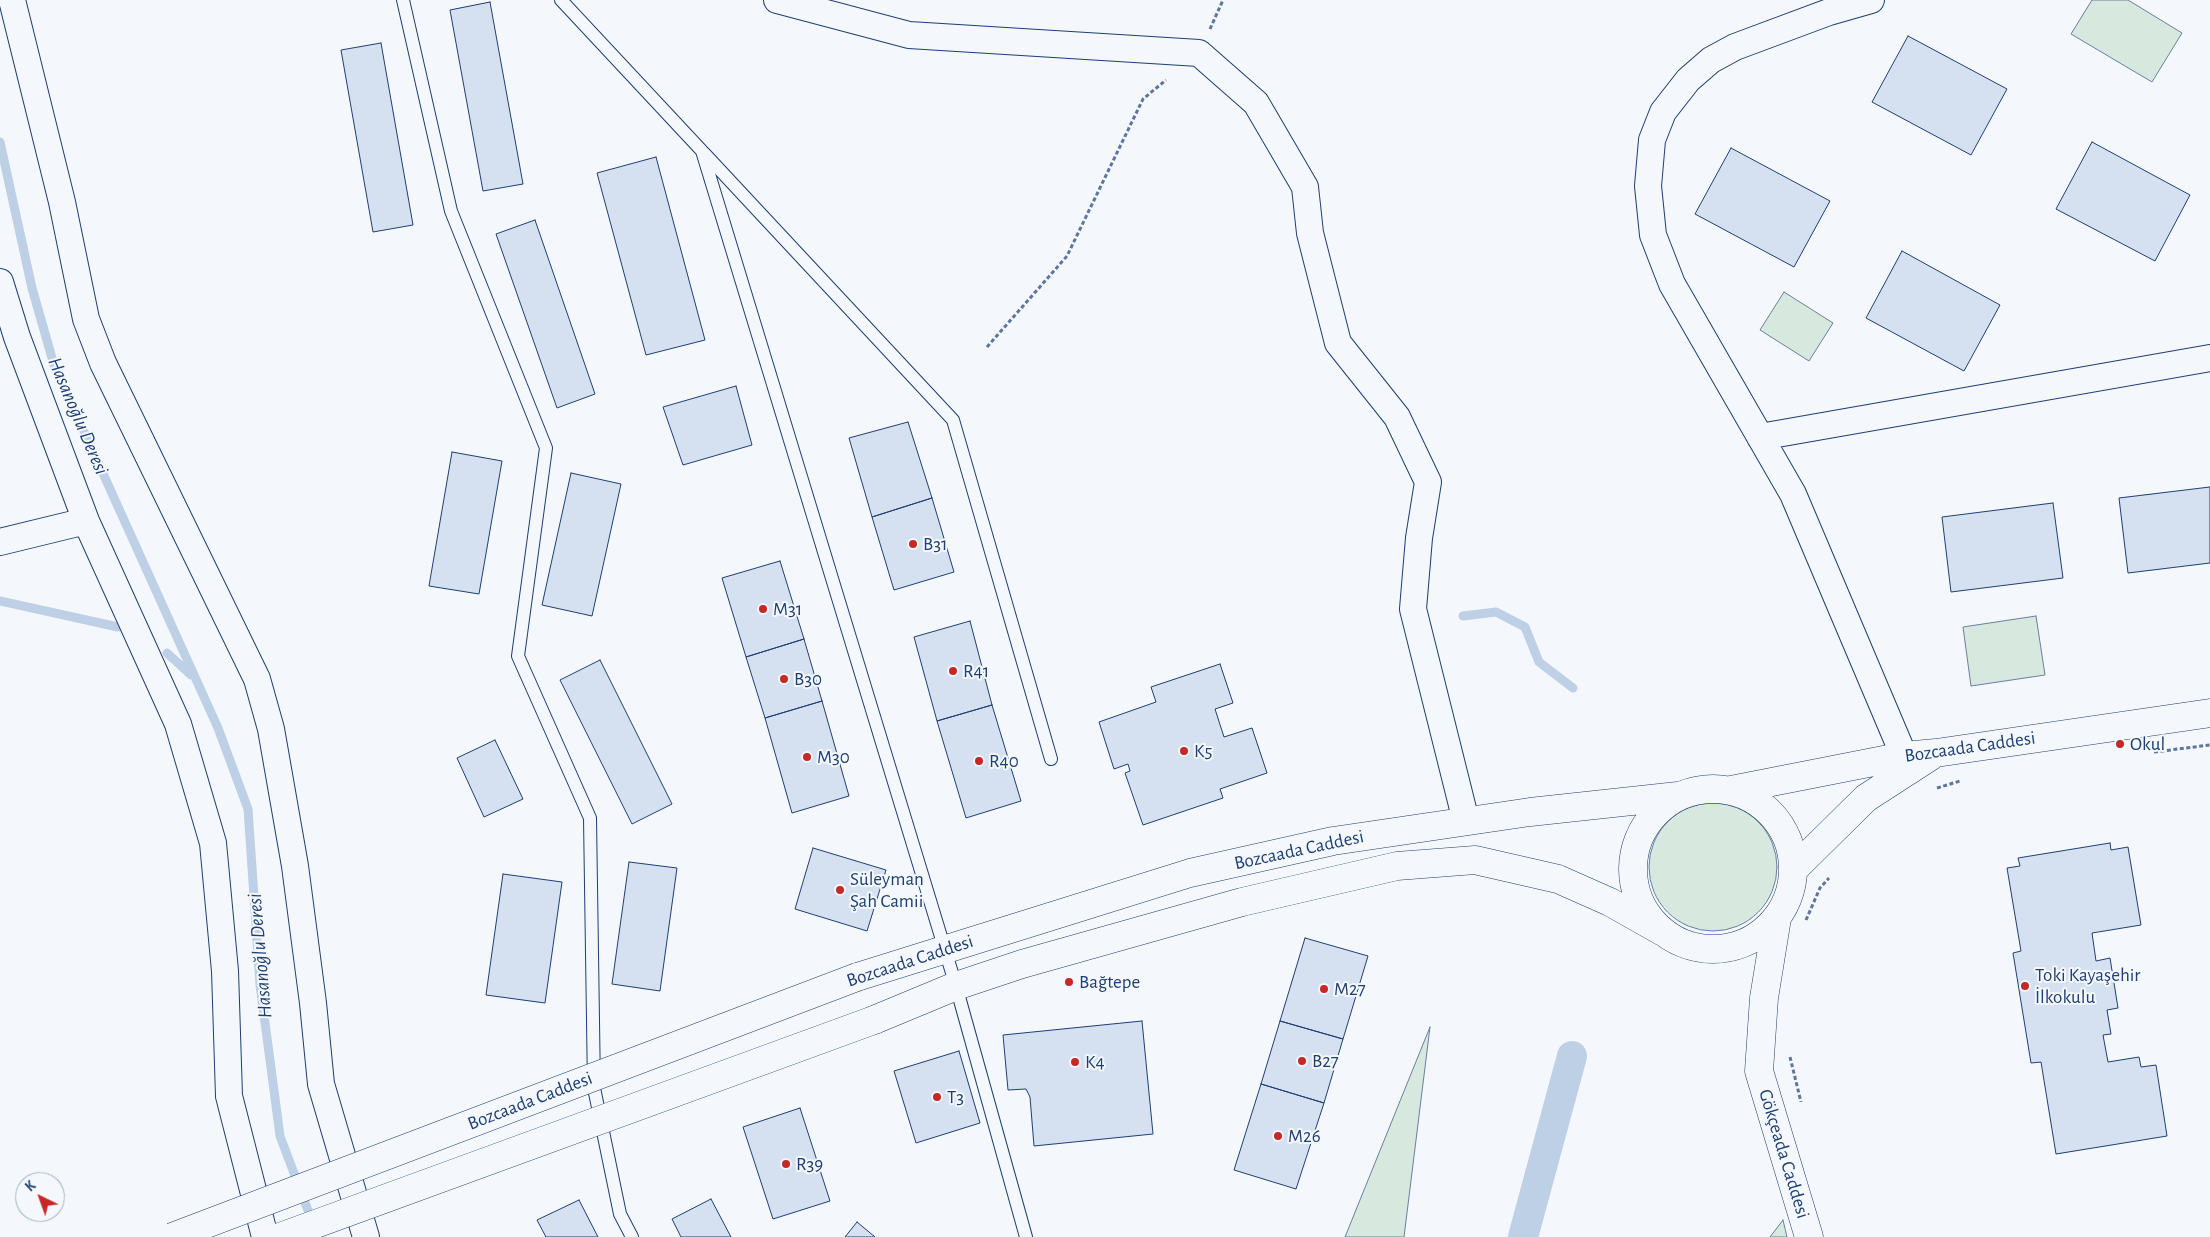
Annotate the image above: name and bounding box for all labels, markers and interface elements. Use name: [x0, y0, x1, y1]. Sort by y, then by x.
water label: Hasanoğlu Deresi: [43, 354, 113, 478]
place label: B31: [923, 533, 948, 555]
marker: B31: [907, 538, 919, 550]
place label: M31: [773, 598, 802, 620]
marker: M31: [757, 603, 769, 615]
place label: R41: [963, 660, 989, 682]
marker: R41: [947, 665, 959, 677]
place label: B30: [794, 668, 822, 690]
marker: B30: [778, 673, 790, 685]
street label: Bozcaada Caddesi: [1903, 727, 2037, 767]
place label: Okul: [2130, 733, 2165, 755]
marker: Okul: [2114, 738, 2126, 750]
place label: K5: [1194, 740, 1212, 762]
marker: K5: [1178, 745, 1190, 757]
place label: M30: [817, 746, 850, 768]
place label: R40: [989, 750, 1019, 772]
marker: M30: [801, 751, 813, 763]
marker: R40: [973, 755, 985, 767]
street label: Bozcaada Caddesi: [1232, 825, 1366, 875]
place label: Süleyman Şah Camii: [850, 868, 924, 912]
marker: Süleyman Şah Camii: [834, 884, 846, 896]
water label: Hasanoğlu Deresi: [243, 893, 277, 1019]
street label: Bozcaada Caddesi: [844, 930, 976, 992]
place label: Toki Kayaşehir İlkokulu: [2035, 964, 2141, 1008]
place label: Bağtepe: [1079, 971, 1140, 993]
marker: Bağtepe: [1063, 976, 1075, 988]
place label: M27: [1334, 978, 1366, 1000]
marker: Toki Kayaşehir İlkokulu: [2019, 980, 2031, 992]
marker: M27: [1318, 983, 1330, 995]
place label: B27: [1312, 1050, 1339, 1072]
place label: K4: [1085, 1051, 1105, 1073]
marker: B27: [1296, 1055, 1308, 1067]
marker: K4: [1069, 1056, 1081, 1068]
street label: Bozcaada Caddesi: [464, 1067, 596, 1135]
place label: T3: [947, 1086, 964, 1108]
street label: Gökçeada Caddesi: [1754, 1087, 1814, 1221]
marker: T3: [931, 1091, 943, 1103]
place label: M26: [1288, 1125, 1321, 1147]
marker: M26: [1272, 1130, 1284, 1142]
place label: R39: [796, 1153, 823, 1175]
marker: R39: [780, 1158, 792, 1170]
north arrow: [15, 1172, 65, 1222]
text: K: [23, 1179, 38, 1195]

